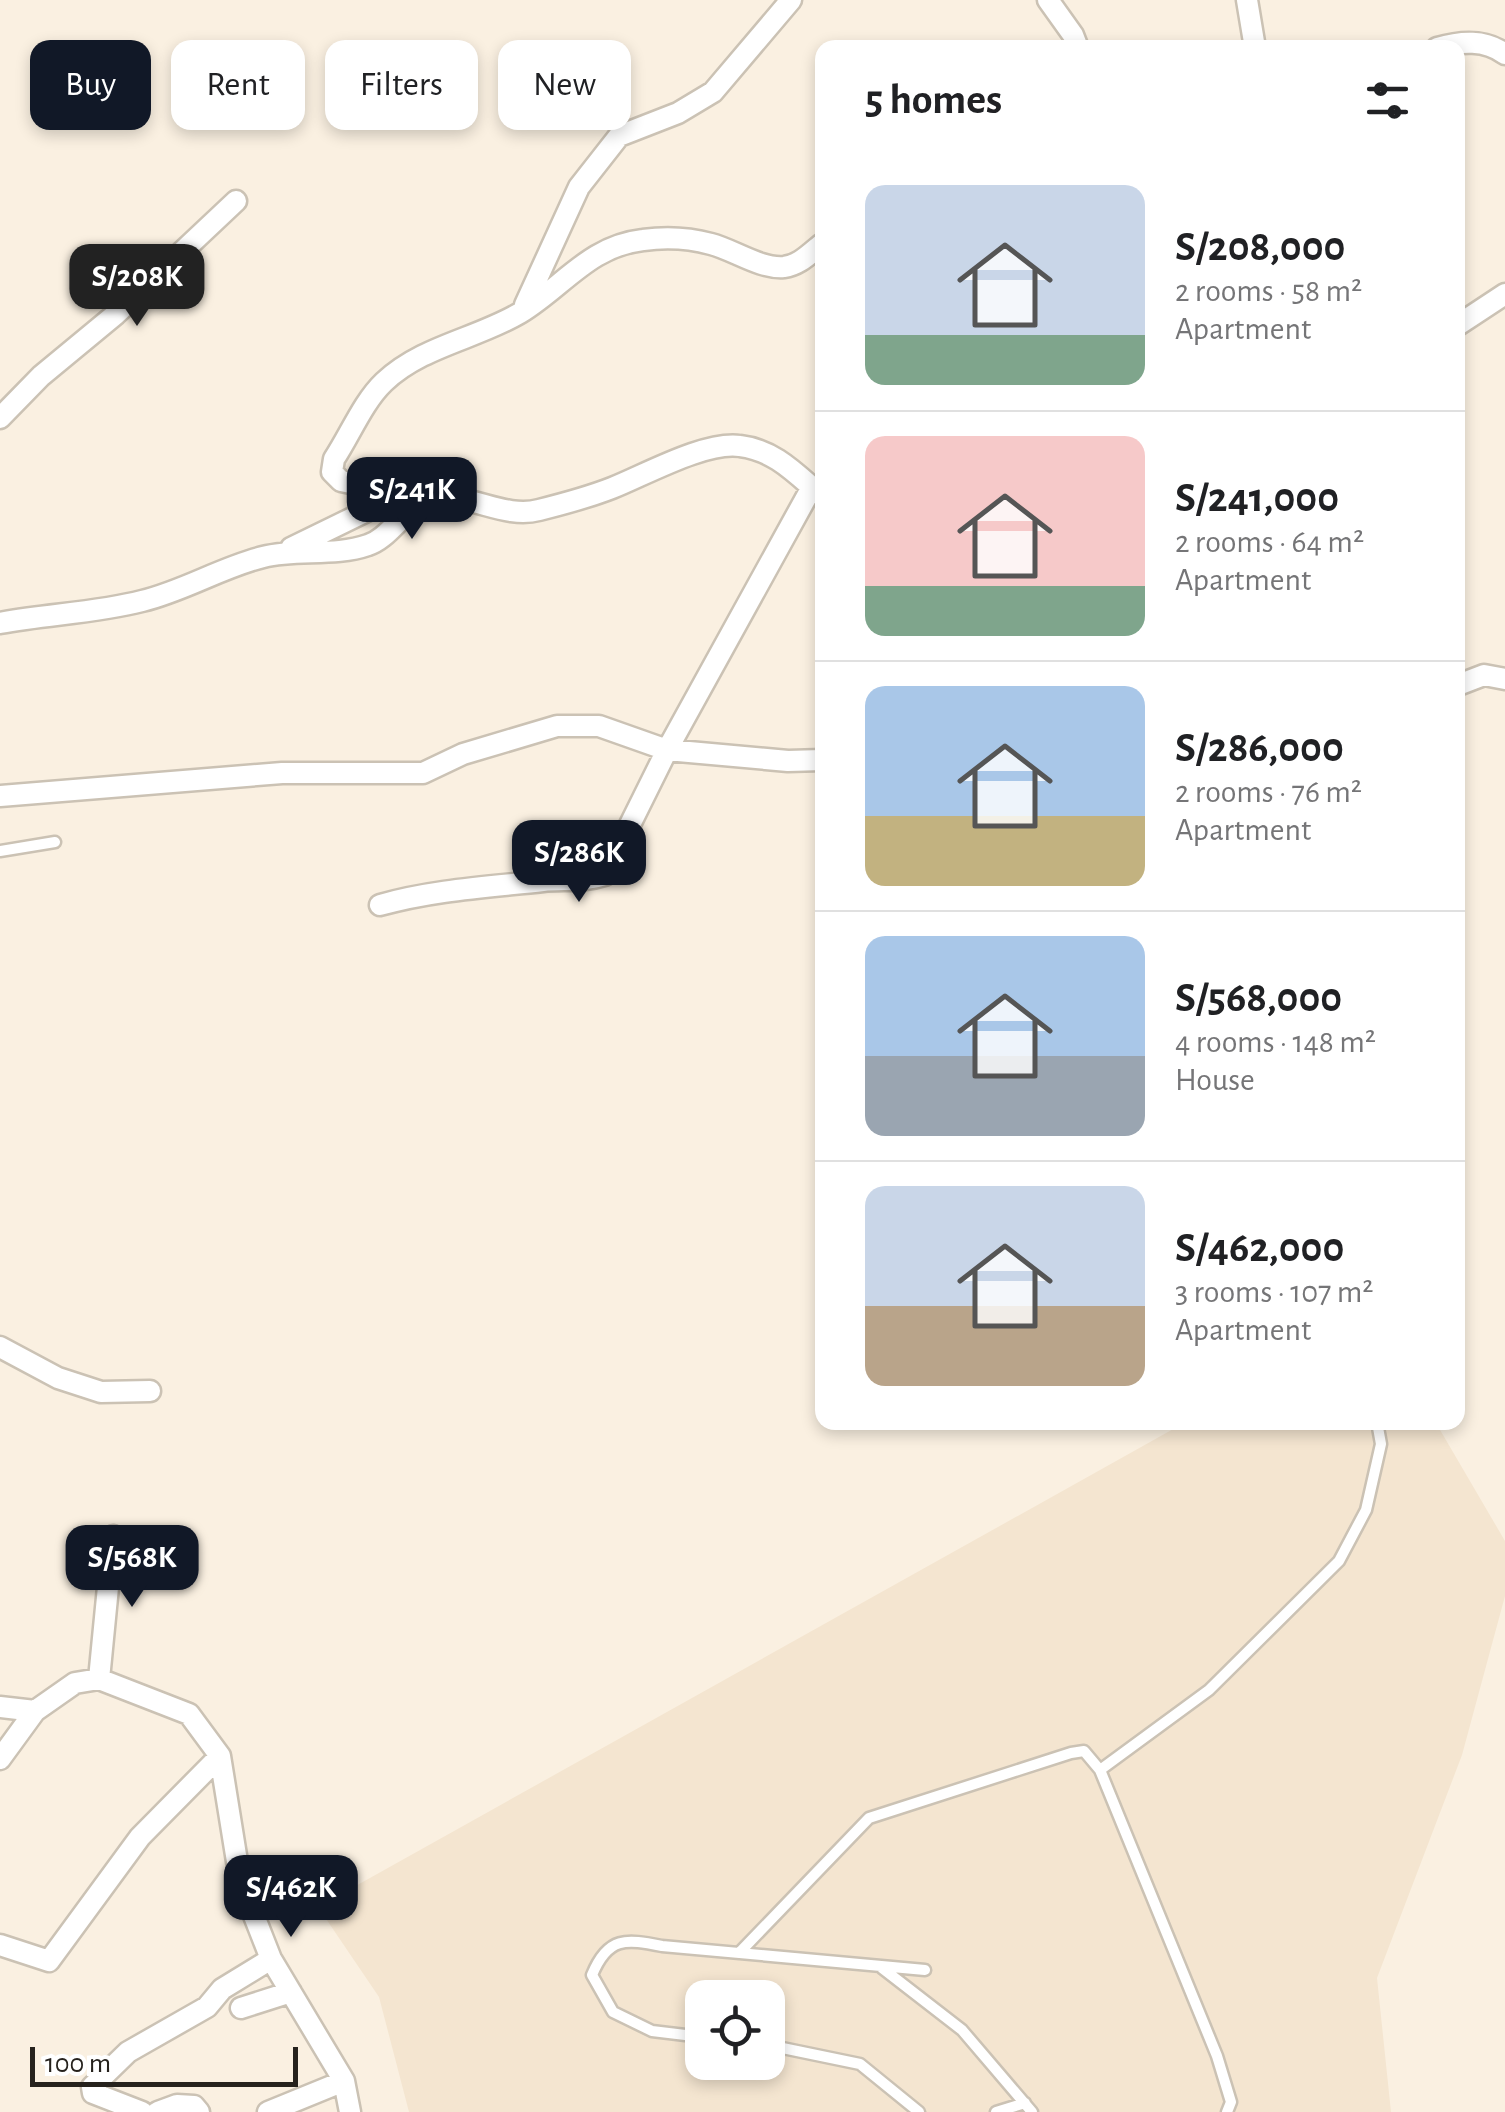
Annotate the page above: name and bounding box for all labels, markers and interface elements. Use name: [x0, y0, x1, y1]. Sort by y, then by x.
chip: Buy: [30, 40, 151, 130]
chip: Rent: [171, 40, 305, 130]
chip: Filters: [325, 40, 478, 130]
chip: New: [498, 40, 631, 130]
icon: filters: [1360, 73, 1415, 128]
text: 5 homes: [865, 79, 1002, 121]
icon: home: [945, 225, 1065, 345]
text: S/208,000: [1175, 226, 1345, 268]
pin: S/208K: [56, 244, 218, 329]
text: S/208K: [91, 260, 183, 292]
text: 2 rooms · 58 m²: [1175, 275, 1362, 307]
text: Apartment: [1175, 313, 1311, 345]
pin: S/241K: [331, 457, 493, 542]
text: S/241K: [369, 473, 455, 505]
icon: home: [945, 476, 1065, 596]
text: S/241,000: [1175, 477, 1339, 519]
text: 2 rooms · 64 m²: [1175, 526, 1364, 558]
text: Apartment: [1175, 564, 1311, 596]
icon: home: [945, 726, 1065, 846]
text: S/286,000: [1175, 727, 1344, 769]
text: 2 rooms · 76 m²: [1175, 776, 1362, 808]
text: Apartment: [1175, 814, 1311, 846]
pin: S/286K: [498, 820, 660, 905]
text: S/286K: [534, 836, 624, 868]
icon: home: [945, 976, 1065, 1096]
text: S/568,000: [1175, 977, 1342, 1019]
text: 4 rooms · 148 m²: [1175, 1026, 1376, 1058]
text: House: [1175, 1064, 1255, 1096]
icon: home: [945, 1226, 1065, 1346]
text: S/462,000: [1175, 1227, 1344, 1269]
text: 3 rooms · 107 m²: [1175, 1276, 1374, 1308]
text: Apartment: [1175, 1314, 1311, 1346]
pin: S/568K: [51, 1525, 213, 1610]
text: S/568K: [88, 1541, 176, 1573]
pin: S/462K: [210, 1855, 372, 1940]
text: S/462K: [246, 1871, 336, 1903]
map controls: [685, 1980, 785, 2080]
button: locate: [685, 1980, 785, 2080]
scale bar: [30, 2042, 298, 2086]
text: 100 m: [45, 2050, 111, 2078]

